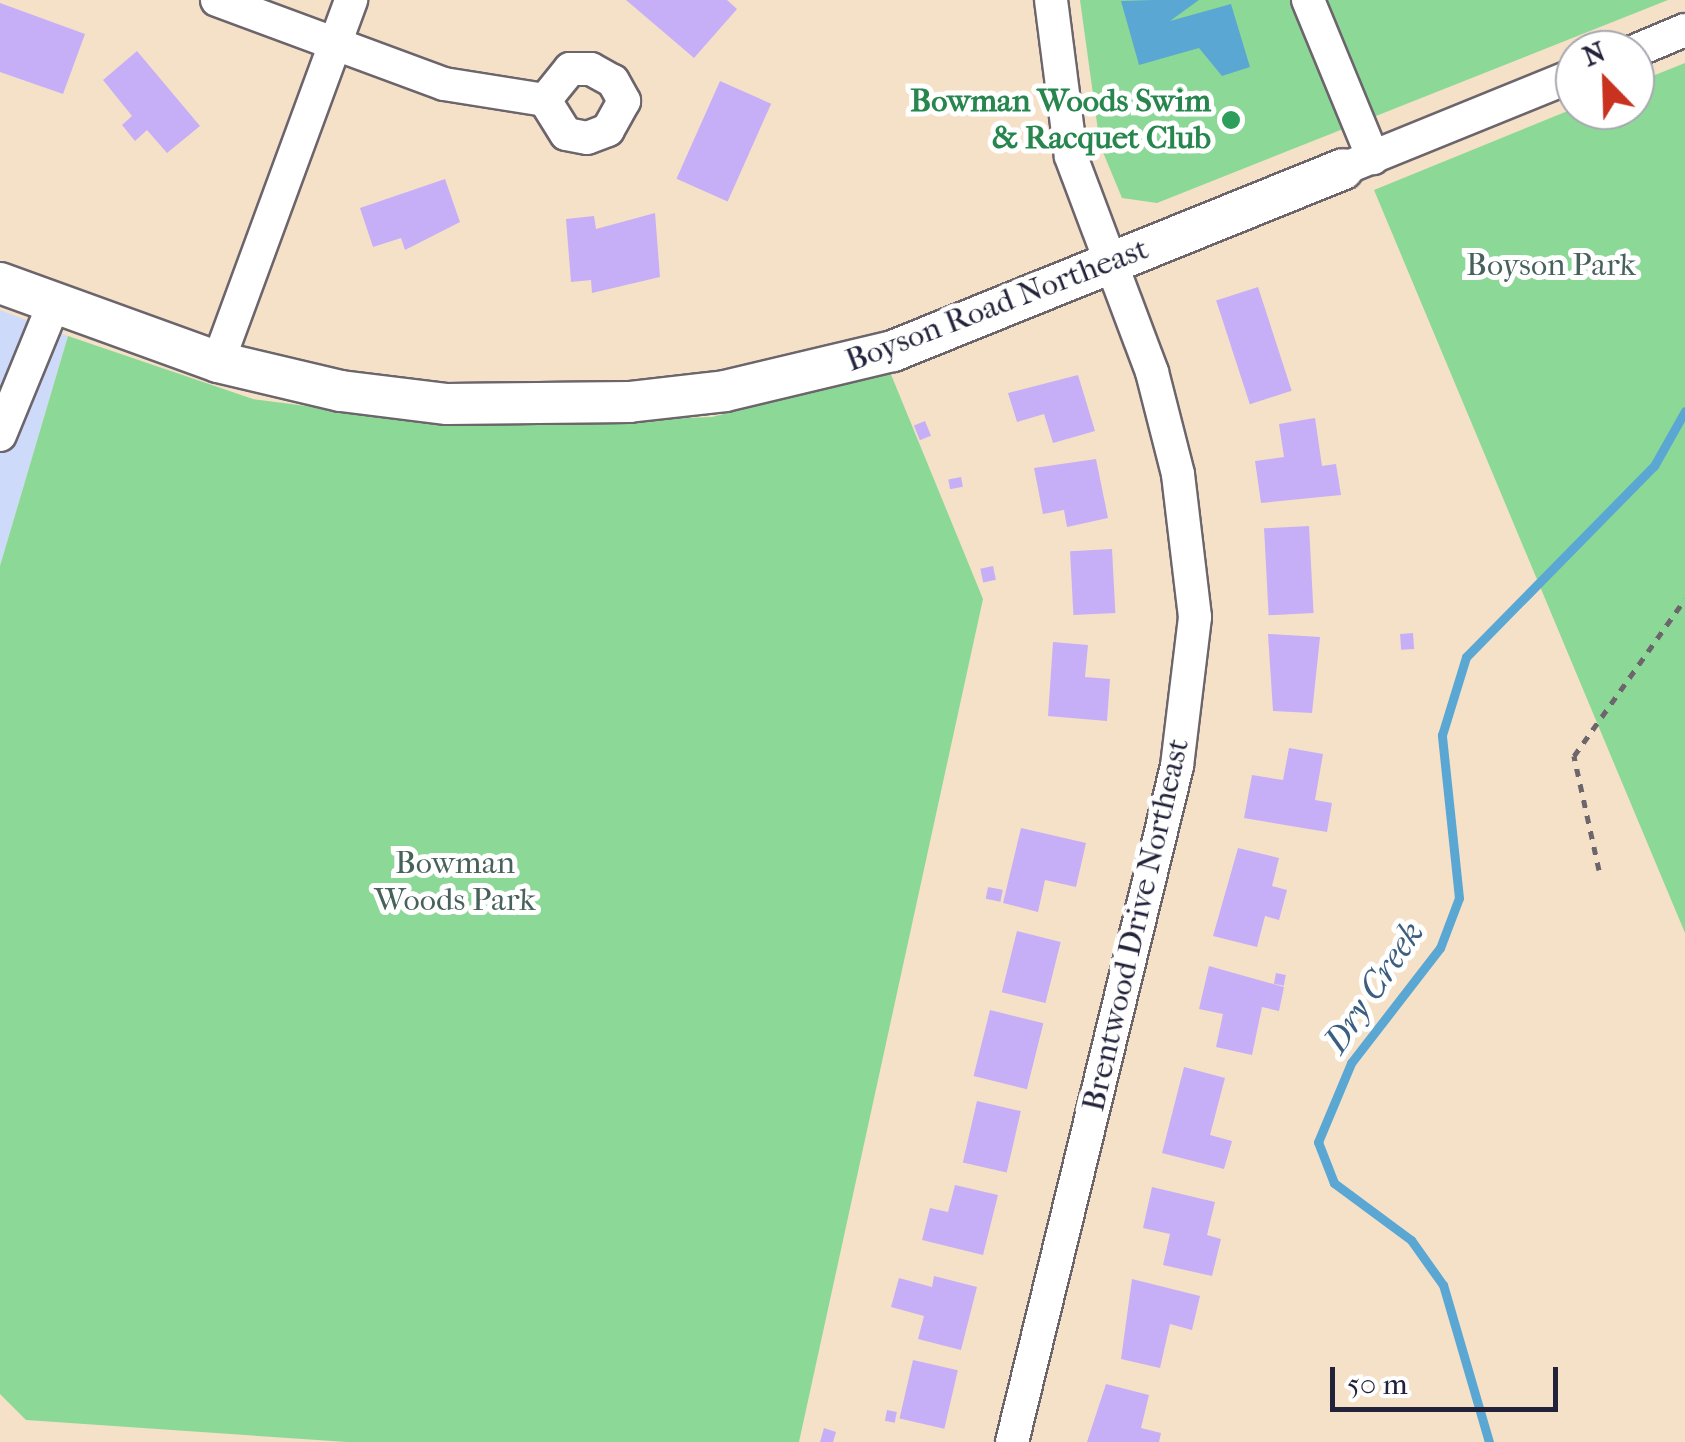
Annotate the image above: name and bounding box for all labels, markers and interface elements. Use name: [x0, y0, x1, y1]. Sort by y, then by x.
north arrow: [1555, 30, 1655, 130]
text: N: [1578, 34, 1610, 73]
place label: Bowman Woods Swim & Racquet Club: [910, 83, 1211, 158]
marker: Bowman Woods Swim & Racquet Club: [1220, 109, 1242, 131]
street label: Boyson Road Northeast: [840, 230, 1154, 380]
park label: Boyson Park: [1466, 246, 1636, 284]
street label: Brentwood Drive Northeast: [1074, 735, 1198, 1115]
park label: Bowman Woods Park: [374, 845, 536, 920]
water label: Dry Creek: [1315, 913, 1433, 1061]
scale bar: [1335, 1347, 1562, 1409]
text: 50 m: [1347, 1367, 1408, 1402]

